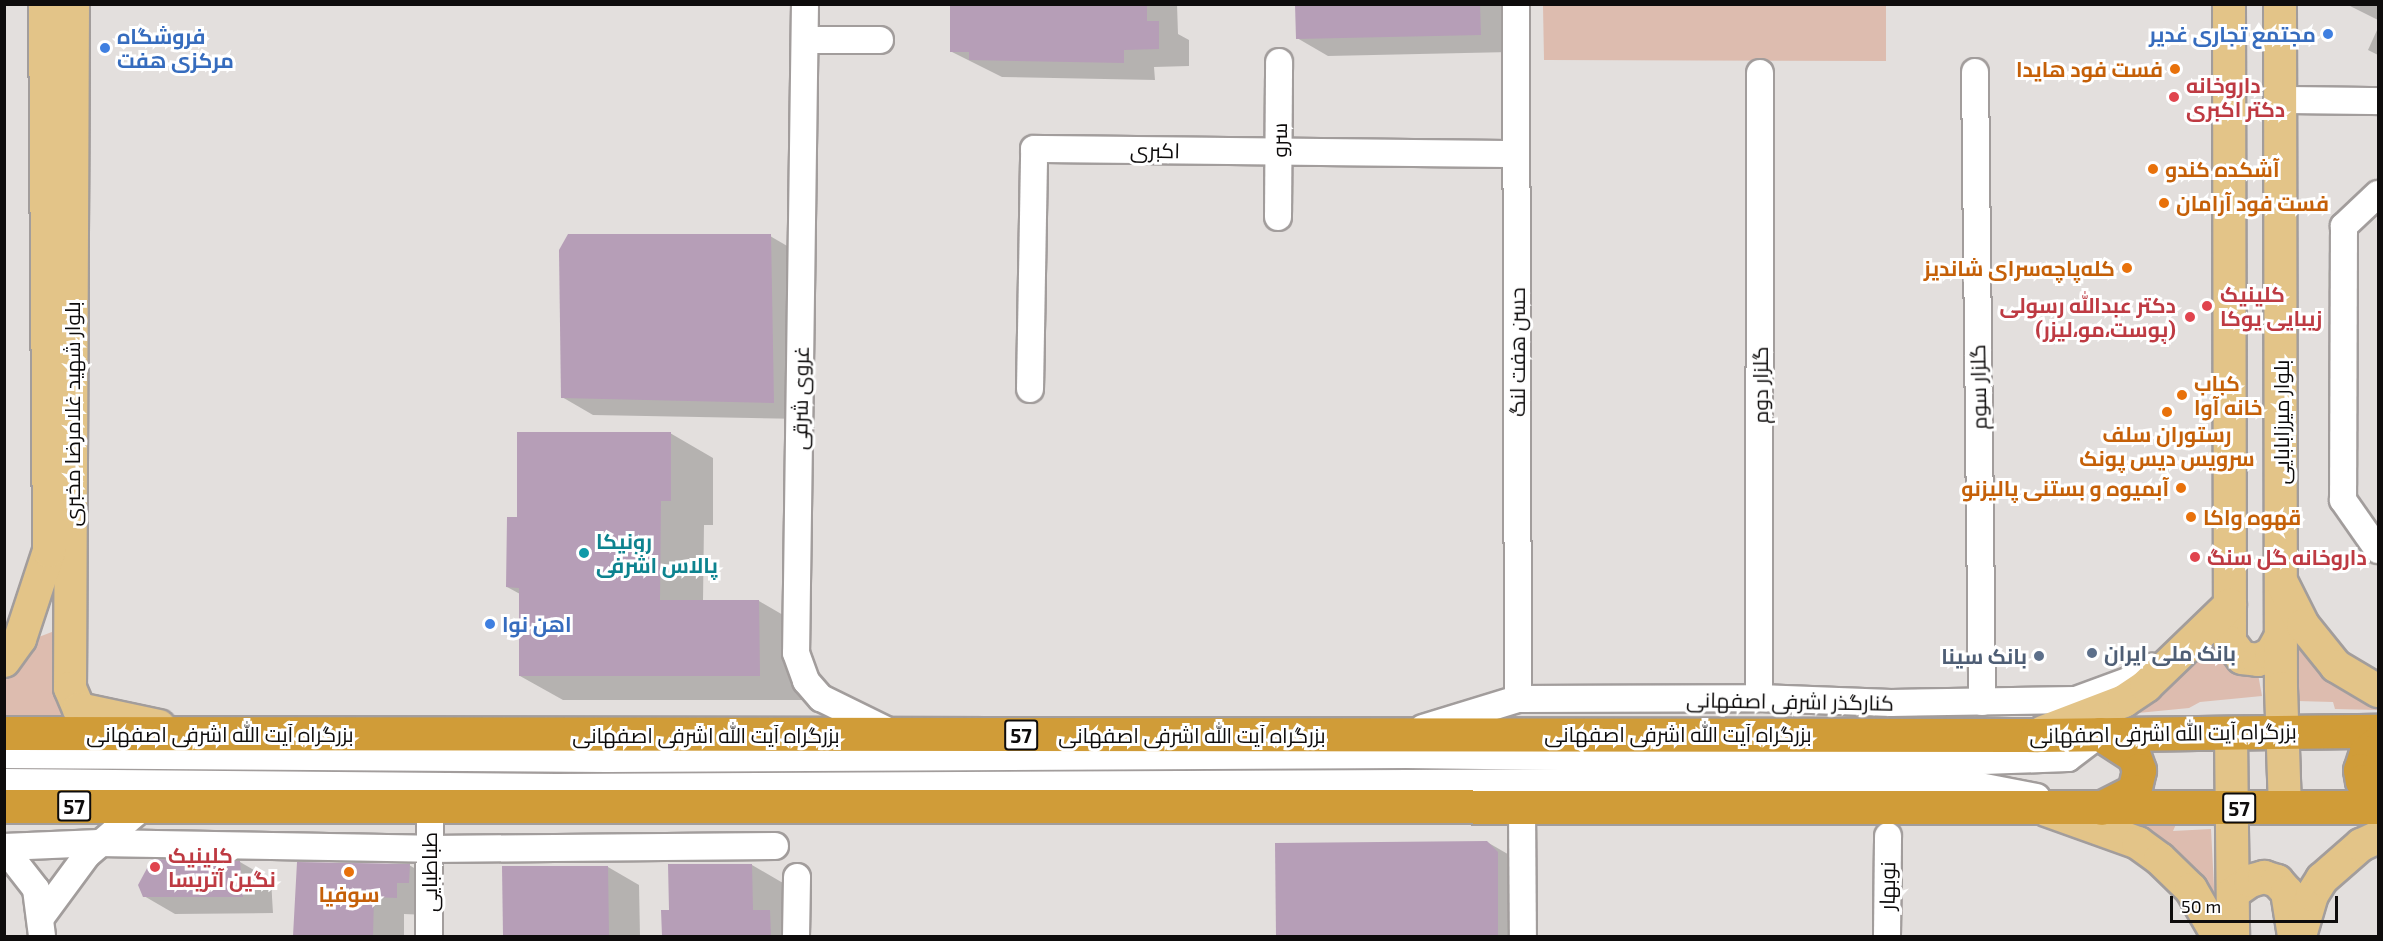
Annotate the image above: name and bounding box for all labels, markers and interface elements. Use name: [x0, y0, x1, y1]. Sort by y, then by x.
place label: مجتمع تجاری غدیر: [2149, 21, 2316, 47]
place label: فروشگاه مرکزی هفت: [117, 23, 234, 73]
marker: مجتمع تجاری غدیر: [2321, 27, 2335, 41]
marker: فروشگاه مرکزی هفت: [98, 41, 112, 55]
place label: فست فود هایدا: [2016, 56, 2163, 82]
marker: فست فود هایدا: [2168, 62, 2182, 76]
place label: داروخانه دکتر اکبری: [2186, 72, 2285, 122]
marker: داروخانه دکتر اکبری: [2167, 90, 2181, 104]
street label: سرو: [1266, 123, 1292, 157]
street label: اکبری: [1130, 137, 1180, 163]
place label: آشکده کندو: [2165, 156, 2279, 182]
marker: آشکده کندو: [2146, 162, 2160, 176]
place label: فست فود آرامان: [2176, 190, 2329, 216]
marker: فست فود آرامان: [2157, 196, 2171, 210]
place label: کله‌پاچه‌سرای شاندیز: [1924, 255, 2115, 281]
marker: کله‌پاچه‌سرای شاندیز: [2120, 261, 2134, 275]
place label: کلینیک زیبایی یوکا: [2220, 281, 2322, 331]
street label: حسن هفت لنگ: [1504, 287, 1530, 417]
place label: دکتر عبدالله رسولی (پوست،مو،لیزر): [1999, 292, 2176, 342]
marker: کلینیک زیبایی یوکا: [2198, 297, 2216, 315]
street label: بلوار شهید غلامرضا مخبری: [59, 301, 85, 527]
marker: دکتر عبدالله رسولی (پوست،مو،لیزر): [2181, 308, 2199, 326]
street label: گلزار سوم: [1965, 344, 1991, 430]
street label: غروی شرقی: [786, 346, 814, 450]
street label: گلزار دوم: [1747, 346, 1773, 424]
street label: بلوار میرزابابایی: [2268, 360, 2294, 484]
place label: کباب خانه آوا: [2194, 370, 2263, 420]
marker: کباب خانه آوا: [2175, 388, 2189, 402]
marker: رستوران سلف سرویس دیس پونک: [2160, 405, 2174, 419]
place label: رستوران سلف سرویس دیس پونک: [2079, 421, 2255, 471]
place label: آبمیوه و بستنی پالیزنو: [1961, 475, 2169, 501]
marker: آبمیوه و بستنی پالیزنو: [2174, 481, 2188, 495]
place label: قهوه واکا: [2203, 504, 2301, 530]
marker: قهوه واکا: [2184, 510, 2198, 524]
place label: رونیکا پالاس اشرفی: [596, 528, 718, 578]
place label: داروخانه گل سنگ: [2207, 544, 2367, 570]
marker: رونیکا پالاس اشرفی: [577, 546, 591, 560]
marker: داروخانه گل سنگ: [2188, 550, 2202, 564]
place label: اهن نوا: [502, 611, 572, 637]
marker: اهن نوا: [483, 617, 497, 631]
place label: بانک ملی ایران: [2104, 640, 2236, 666]
place label: بانک سینا: [1941, 643, 2027, 669]
marker: بانک ملی ایران: [2085, 646, 2099, 660]
marker: بانک سینا: [2032, 649, 2046, 663]
street label: کنارگذر اشرفی اصفهانی: [1686, 687, 1894, 715]
road number: 57: [1003, 718, 1039, 752]
street label: بزرگراه آیت الله اشرفی اصفهانی: [2029, 718, 2297, 748]
street label: بزرگراه آیت الله اشرفی اصفهانی: [86, 721, 354, 747]
street label: بزرگراه آیت الله اشرفی اصفهانی: [1544, 721, 1812, 747]
street label: بزرگراه آیت الله اشرفی اصفهانی: [572, 722, 840, 748]
street label: بزرگراه آیت الله اشرفی اصفهانی: [1058, 722, 1326, 748]
road number: 57: [56, 789, 92, 823]
road number: 57: [2221, 791, 2257, 825]
street label: طباطبایی: [416, 832, 442, 912]
place label: کلینیک نگین آتریسا: [168, 842, 276, 892]
marker: کلینیک نگین آتریسا: [146, 858, 164, 876]
street label: نوبهار: [1874, 861, 1900, 911]
marker: سوفیا: [342, 865, 356, 879]
place label: سوفیا: [318, 881, 380, 907]
scale bar: [2173, 884, 2341, 922]
text: 50 m: [2181, 895, 2221, 917]

